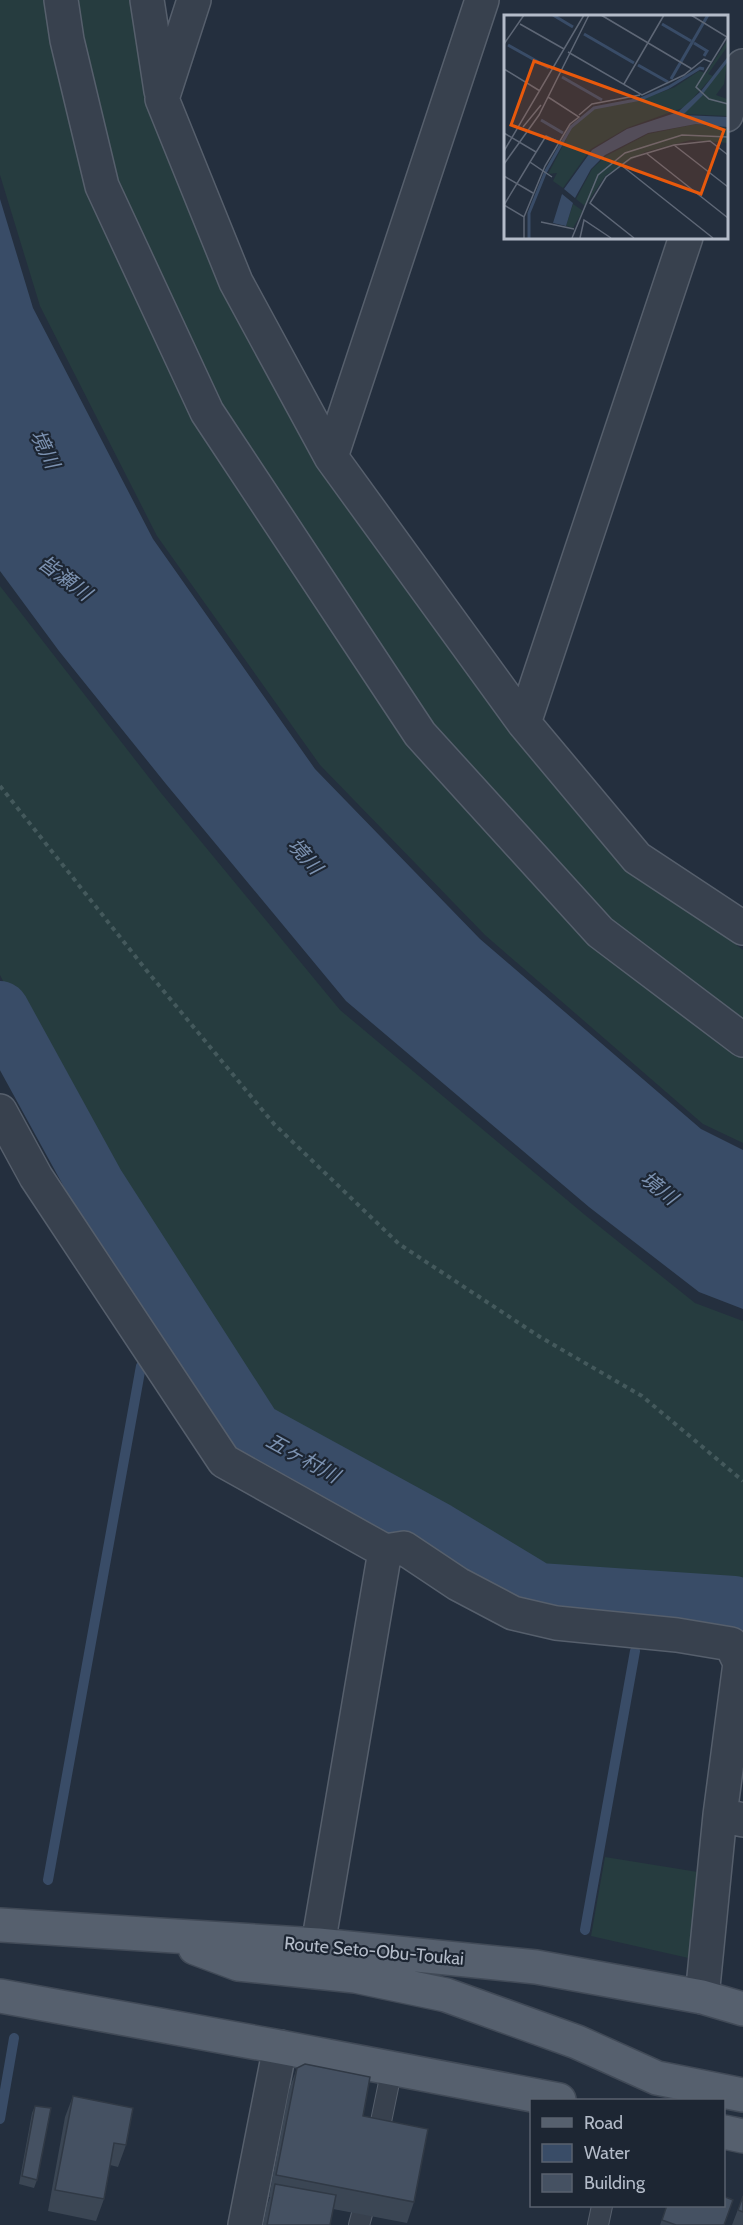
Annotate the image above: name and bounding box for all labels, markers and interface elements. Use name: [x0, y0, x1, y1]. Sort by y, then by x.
inset map: [504, 15, 728, 238]
water label: 境川: [25, 426, 65, 474]
water label: 皆瀬川: [34, 550, 98, 607]
water label: 境川: [283, 833, 329, 880]
water label: 境川: [636, 1166, 684, 1211]
water label: 五ヶ村川: [262, 1428, 346, 1489]
street label: Route Seto-Obu-Toukai: [283, 1932, 465, 1970]
legend: [530, 2099, 725, 2207]
text: Road: [584, 2112, 623, 2134]
text: Water: [584, 2142, 630, 2164]
text: Building: [584, 2172, 646, 2194]

